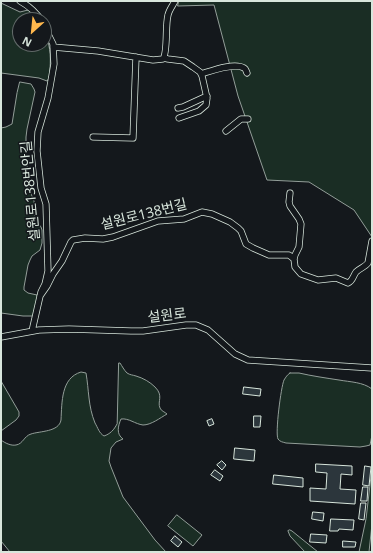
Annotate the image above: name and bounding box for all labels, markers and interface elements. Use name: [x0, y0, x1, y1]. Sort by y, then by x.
north arrow: [12, 12, 52, 52]
text: N: [19, 34, 34, 51]
street label: 설원로138번안길: [18, 140, 44, 242]
street label: 설원로138번길: [99, 196, 189, 234]
street label: 설원로: [147, 305, 187, 327]

